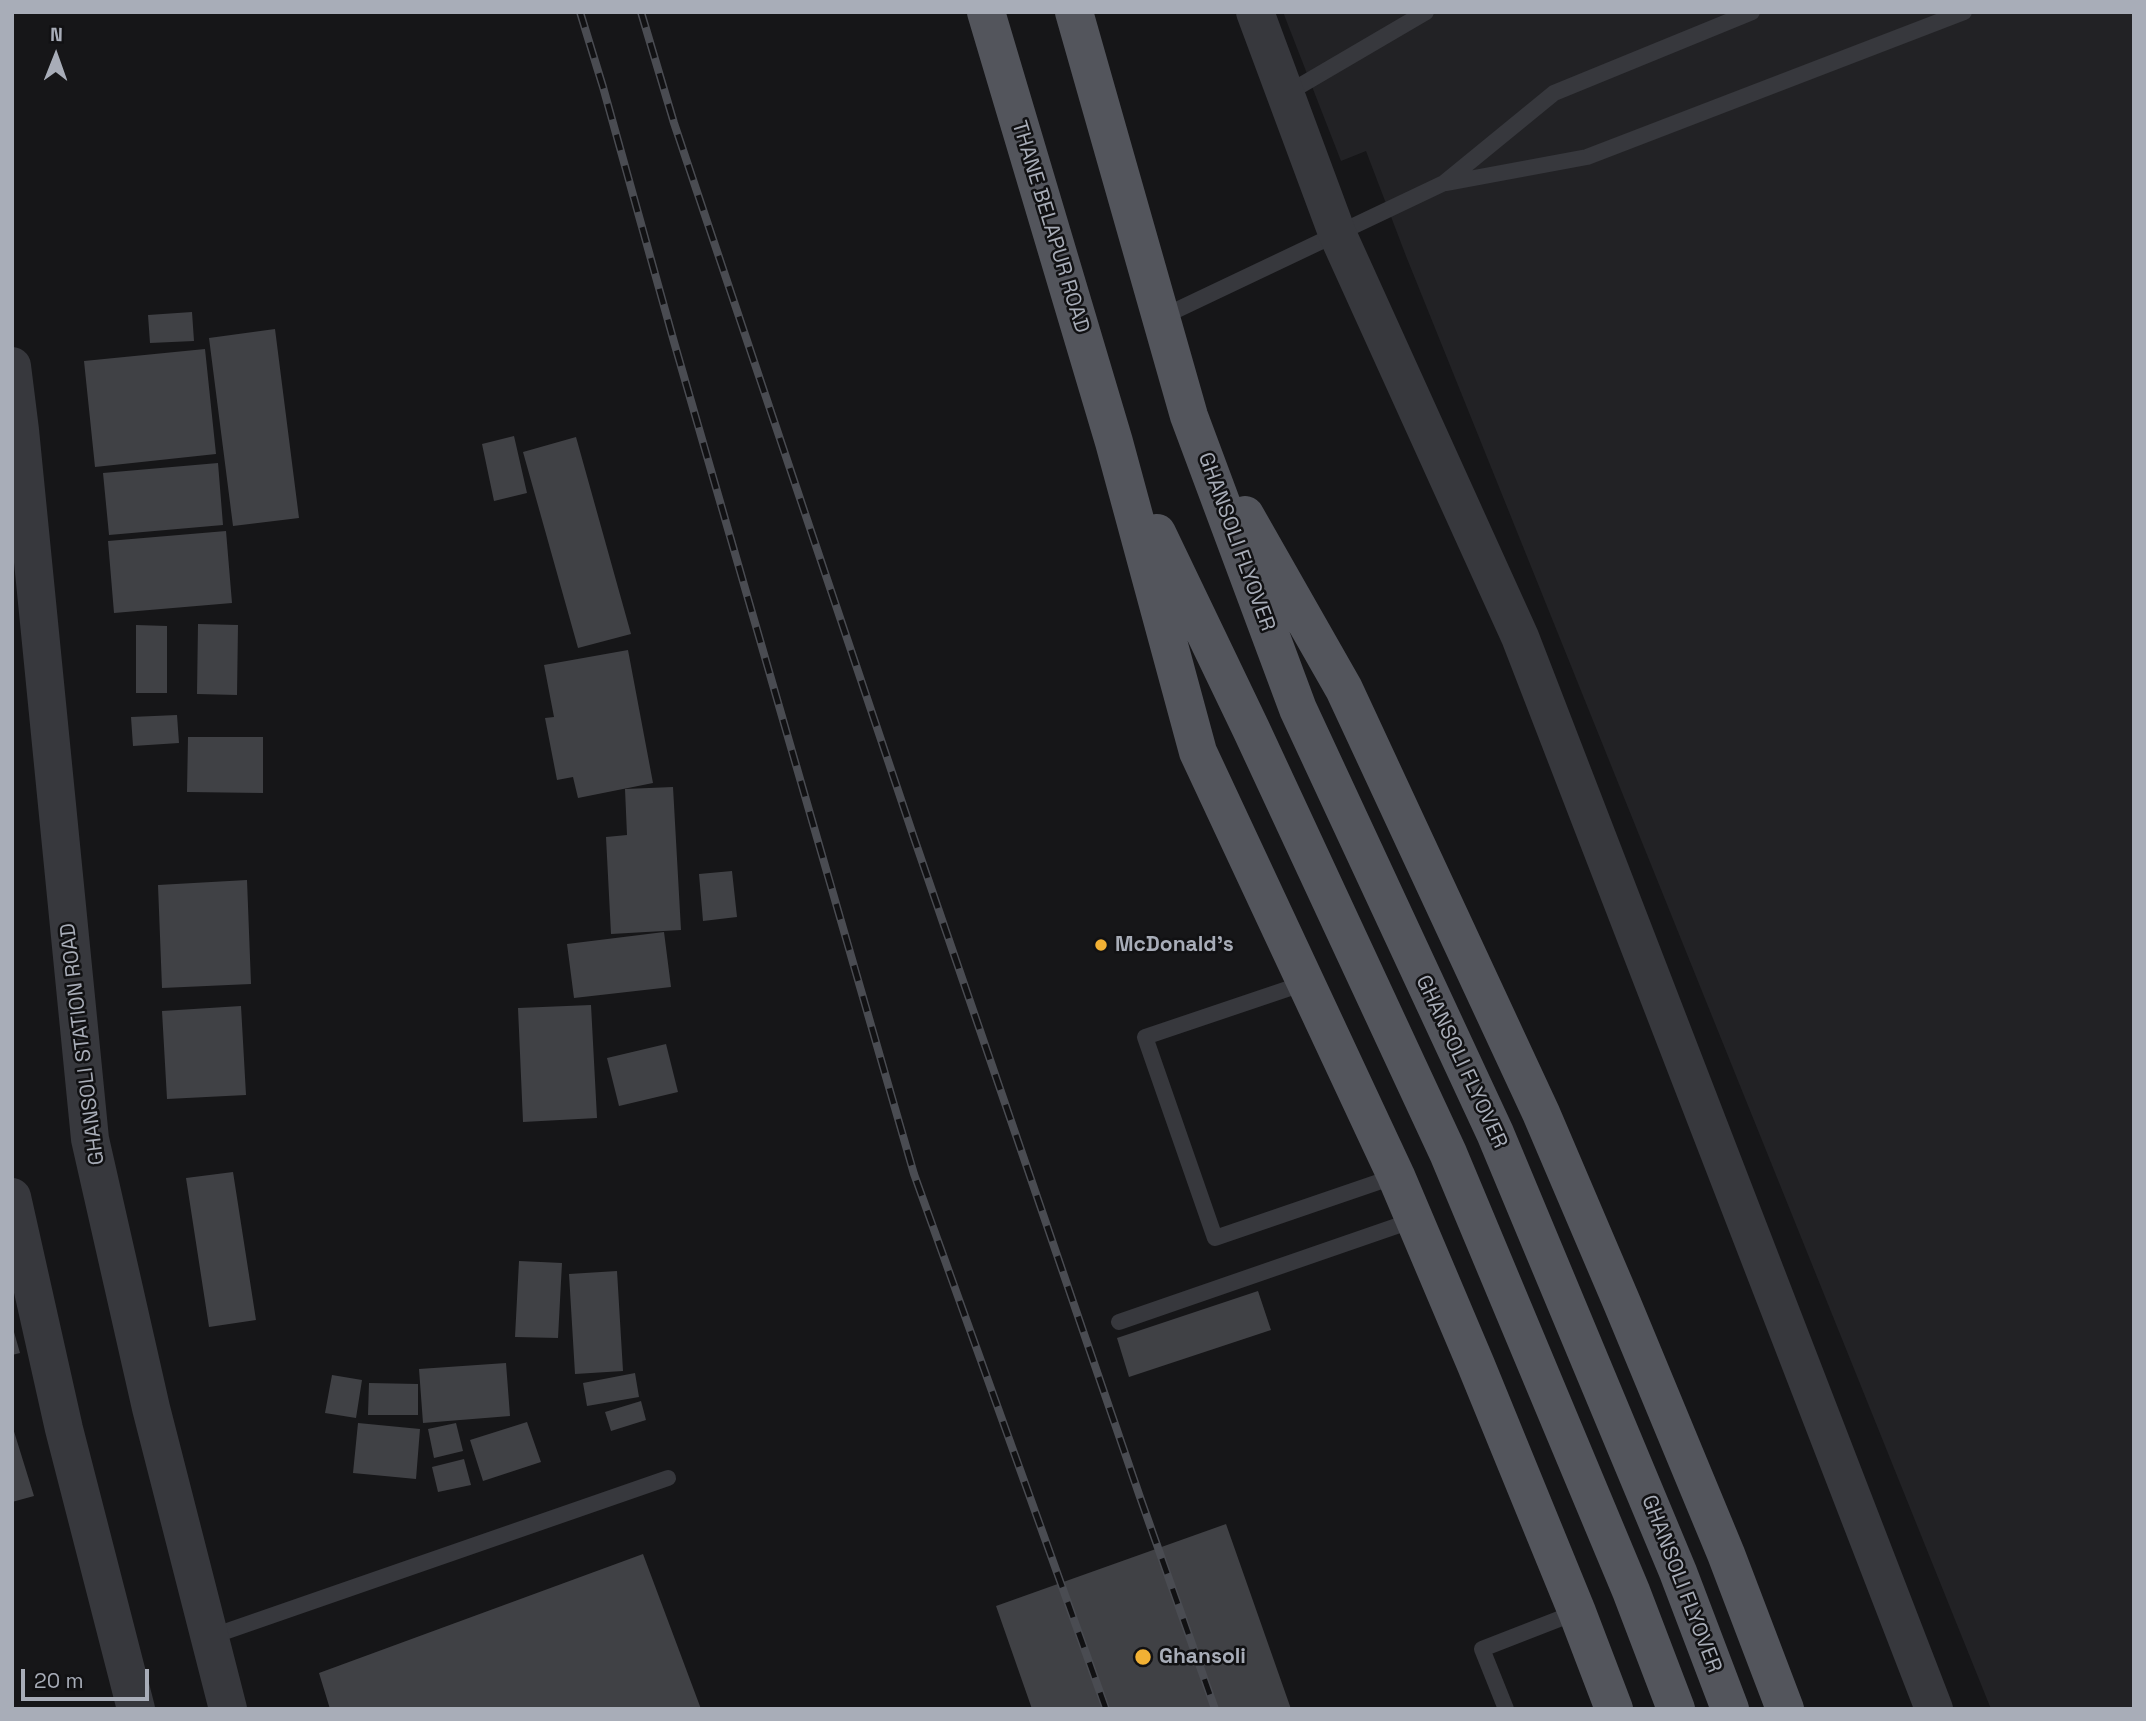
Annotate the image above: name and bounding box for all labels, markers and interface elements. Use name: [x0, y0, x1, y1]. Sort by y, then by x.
north arrow: [21, 21, 91, 91]
text: N: [50, 22, 63, 47]
street label: THANE BELAPUR ROAD: [1006, 118, 1094, 336]
street label: GHANSOLI FLYOVER: [1192, 449, 1280, 635]
street label: GHANSOLI STATION ROAD: [56, 922, 110, 1166]
place label: McDonald's: [1115, 932, 1234, 958]
marker: McDonald's: [1093, 937, 1109, 953]
street label: GHANSOLI FLYOVER: [1410, 971, 1512, 1153]
street label: GHANSOLI FLYOVER: [1636, 1492, 1726, 1676]
place label: Ghansoli: [1159, 1644, 1246, 1670]
marker: Ghansoli: [1133, 1647, 1153, 1667]
scale bar: [24, 1654, 152, 1698]
text: 20 m: [34, 1667, 84, 1694]

